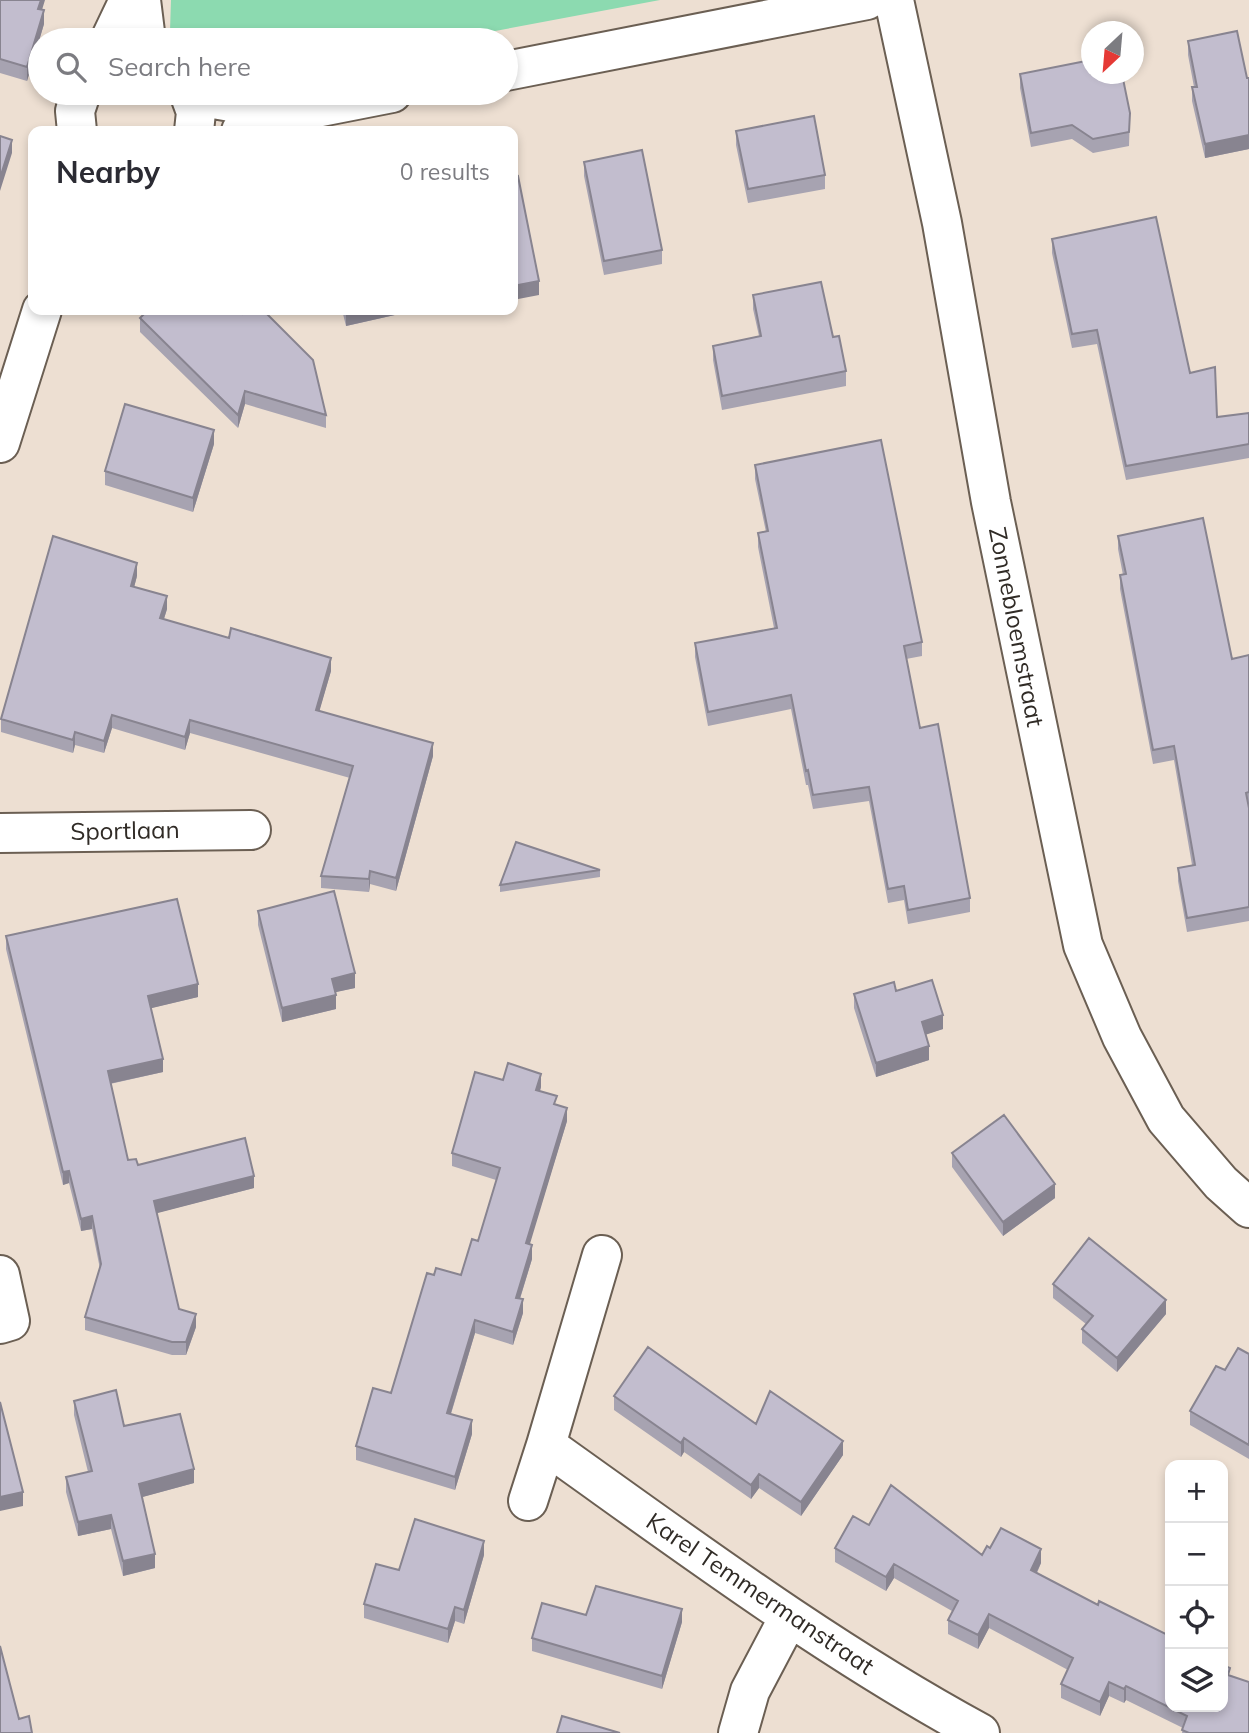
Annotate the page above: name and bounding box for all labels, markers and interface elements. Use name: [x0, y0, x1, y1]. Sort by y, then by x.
north arrow: [1081, 21, 1144, 84]
search box: [28, 28, 518, 105]
icon: search: [52, 48, 90, 86]
text: Search here: [108, 50, 251, 83]
text: Nearby: [56, 153, 160, 191]
text: 0 results: [400, 157, 490, 186]
street label: Zonnebloemstraat: [983, 524, 1051, 729]
street label: Sportlaan: [70, 814, 180, 846]
map controls: [1165, 1460, 1228, 1712]
button: +: [1165, 1460, 1228, 1523]
street label: Karel Temmermanstraat: [641, 1506, 880, 1681]
button: −: [1165, 1523, 1228, 1586]
button: locate: [1165, 1586, 1228, 1649]
button: layers: [1165, 1649, 1228, 1712]

